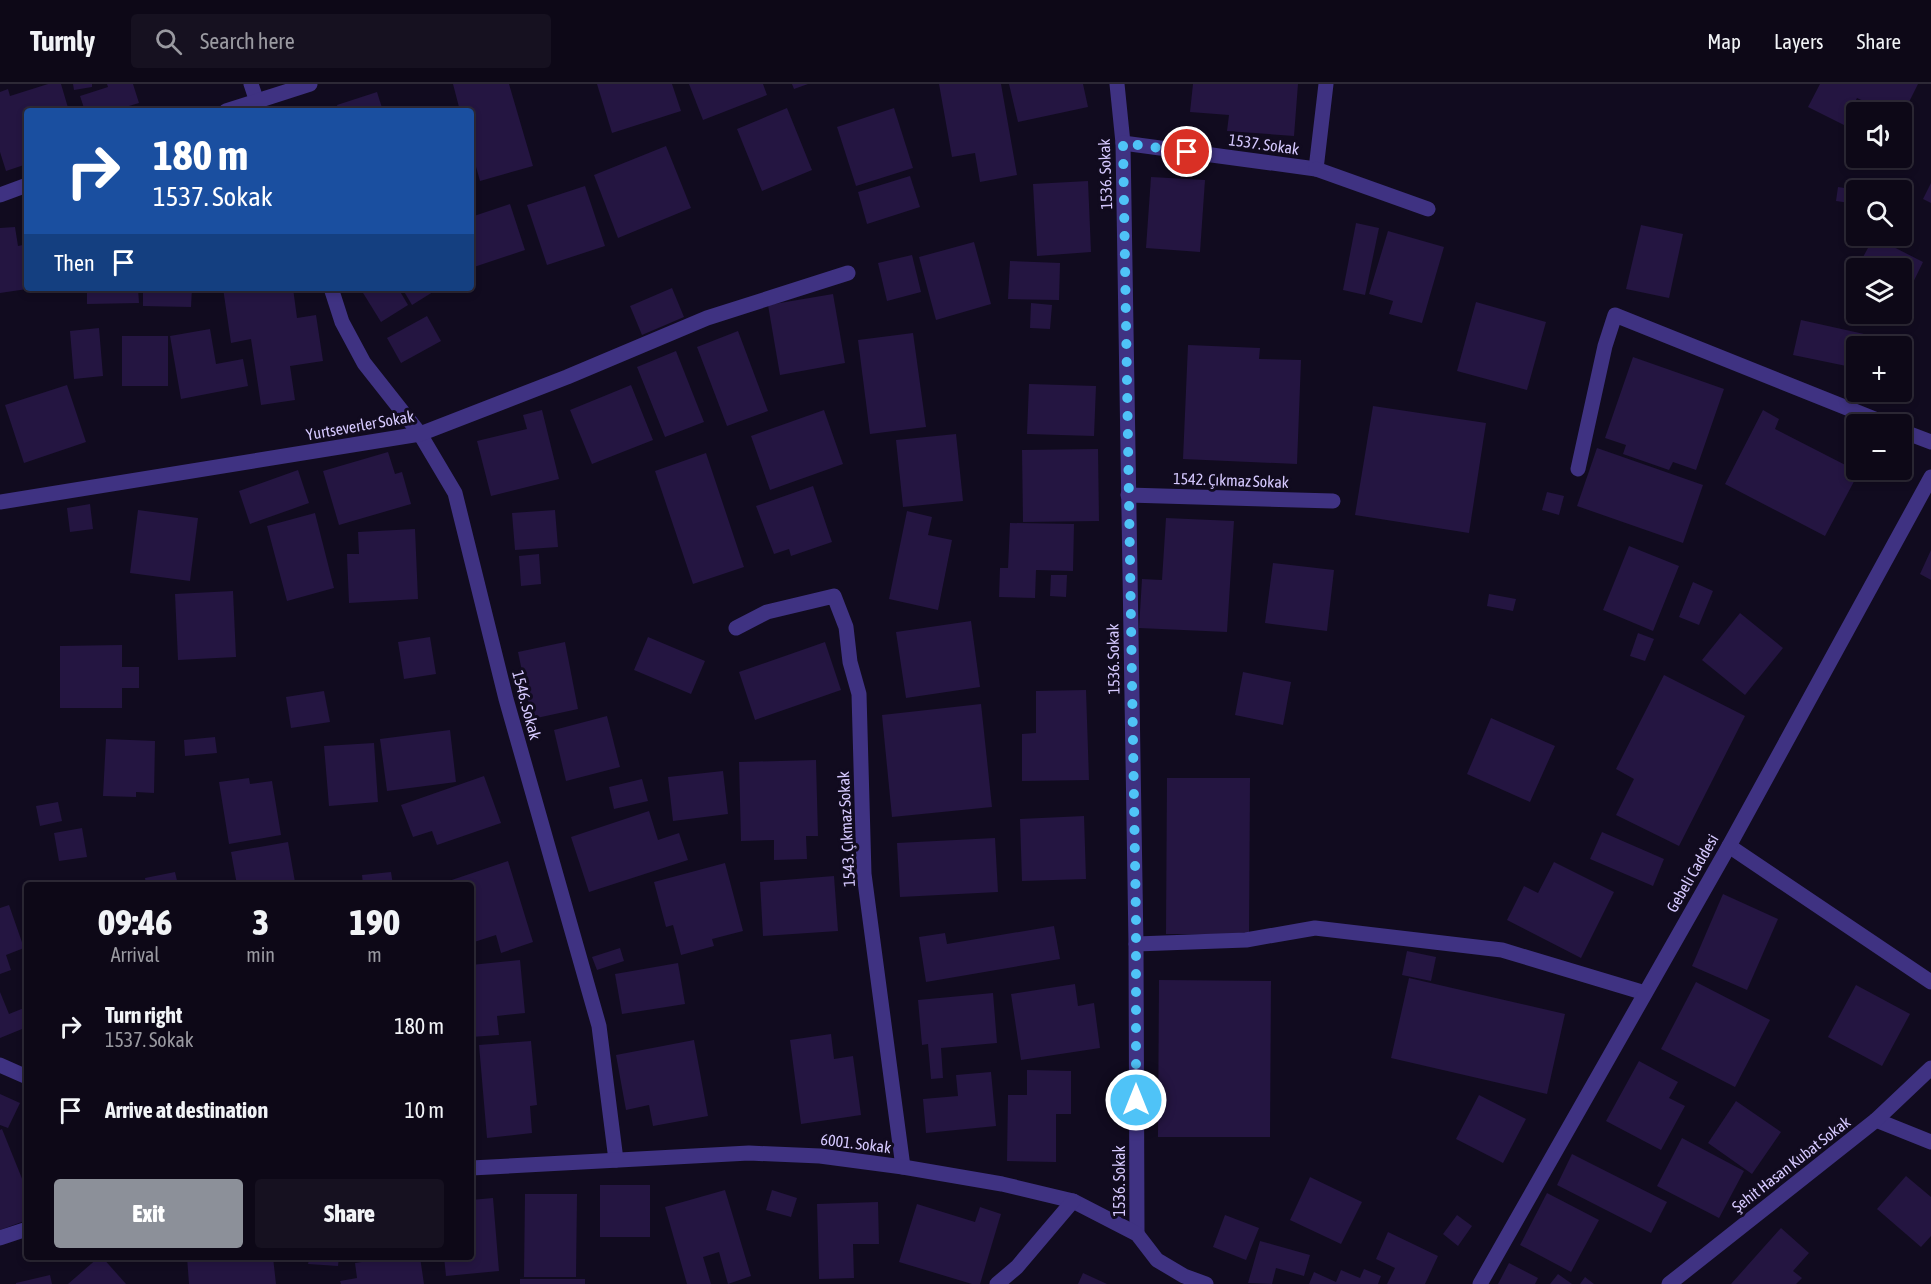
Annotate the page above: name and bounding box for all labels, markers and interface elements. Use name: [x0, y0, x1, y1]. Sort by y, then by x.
search box: [131, 14, 551, 68]
text: Turnly: [30, 25, 95, 57]
icon: search: [152, 25, 185, 58]
text: Search here: [200, 28, 295, 54]
text: Map: [1707, 29, 1741, 53]
text: Layers: [1774, 29, 1824, 53]
text: Share: [1857, 29, 1901, 53]
map controls: [1846, 102, 1912, 480]
button: sound: [1846, 102, 1912, 168]
pin: [1161, 126, 1212, 177]
street label: 1537. Sokak: [1228, 130, 1300, 158]
text: 180 m: [153, 131, 248, 179]
icon: right: [54, 132, 132, 210]
icon: arrive: [1170, 135, 1203, 168]
street label: 1536. Sokak: [1095, 138, 1115, 210]
button: search: [1846, 180, 1912, 246]
text: 1537. Sokak: [153, 181, 273, 212]
icon: arrive: [107, 246, 140, 279]
text: Then: [54, 250, 95, 276]
button: layers: [1846, 258, 1912, 324]
button: +: [1846, 336, 1912, 402]
street label: Yurtseverler Sokak: [305, 407, 415, 443]
button: −: [1846, 414, 1912, 480]
street label: 1542. Çıkmaz Sokak: [1173, 469, 1289, 492]
street label: 1536. Sokak: [1103, 623, 1123, 695]
street label: 1546. Sokak: [509, 668, 545, 742]
street label: 1543. Çıkmaz Sokak: [834, 771, 859, 887]
street label: Gebeli Caddesi: [1662, 831, 1722, 915]
text: 09:46: [98, 901, 172, 943]
text: 3: [252, 901, 269, 943]
text: 190: [349, 901, 400, 943]
text: Arrival: [111, 943, 160, 966]
text: min: [246, 943, 275, 966]
text: m: [367, 943, 382, 966]
text: Turn right: [105, 1002, 182, 1028]
icon: right: [54, 1010, 87, 1043]
text: 180 m: [394, 1013, 444, 1039]
text: 1537. Sokak: [105, 1028, 194, 1051]
position arrow: [1104, 1068, 1168, 1132]
icon: arrive: [54, 1094, 87, 1127]
text: Arrive at destination: [105, 1097, 268, 1123]
text: 10 m: [404, 1097, 444, 1123]
street label: Şehit Hasan Kubat Sokak: [1728, 1112, 1854, 1217]
street label: 6001. Sokak: [820, 1130, 892, 1156]
street label: 1536. Sokak: [1110, 1146, 1128, 1216]
button: Exit: [54, 1179, 243, 1248]
button: Share: [255, 1179, 444, 1248]

